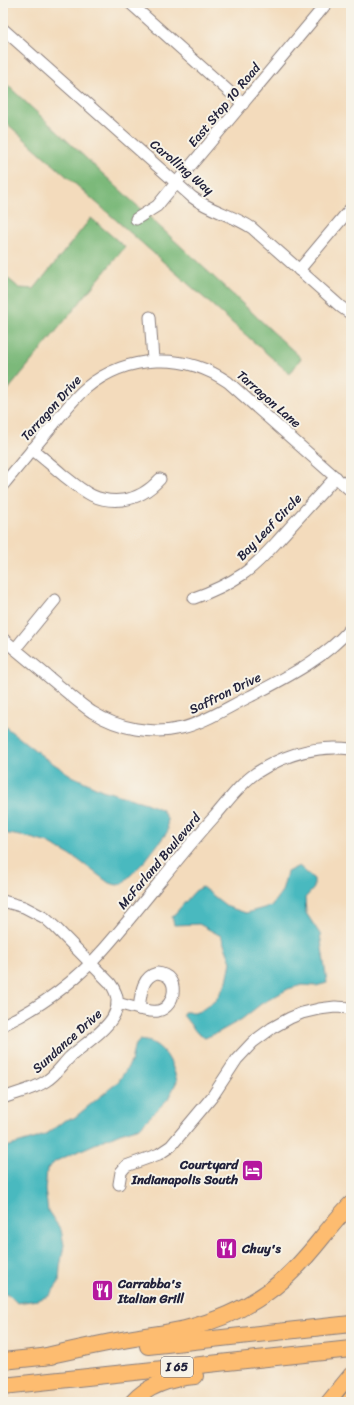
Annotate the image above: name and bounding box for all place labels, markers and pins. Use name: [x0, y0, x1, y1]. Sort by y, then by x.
place label: Courtyard Indianapolis South: [131, 1153, 239, 1191]
hotel icon: Courtyard Indianapolis South: [240, 1158, 266, 1184]
restaurant icon: Chuy's: [213, 1235, 239, 1261]
place label: Chuy's: [241, 1237, 282, 1260]
place label: Carrabba's Italian Grill: [117, 1272, 185, 1310]
restaurant icon: Carrabba's Italian Grill: [90, 1277, 116, 1303]

